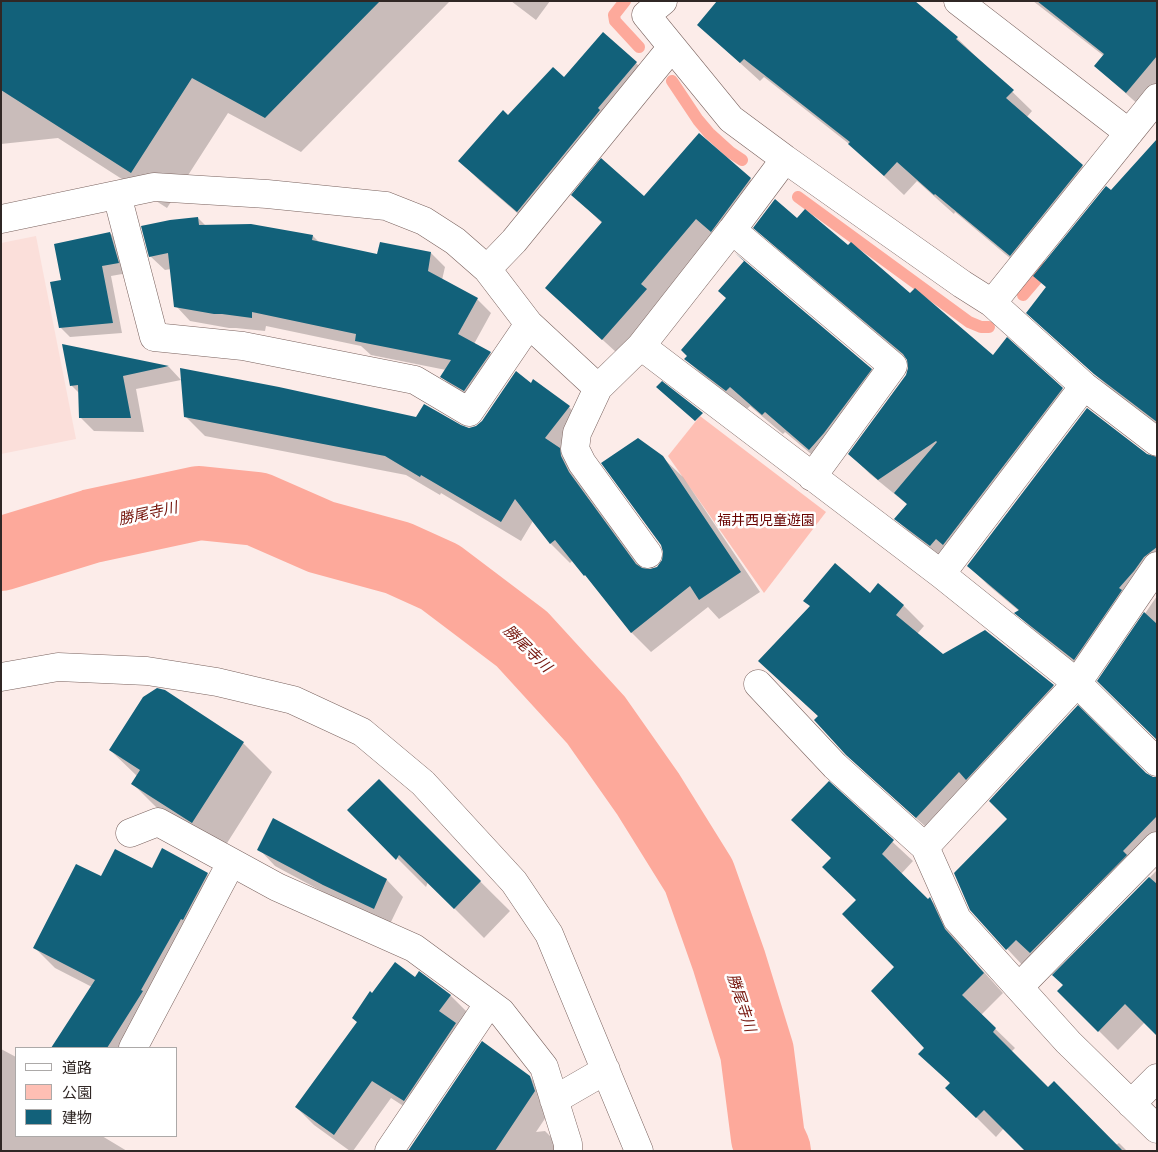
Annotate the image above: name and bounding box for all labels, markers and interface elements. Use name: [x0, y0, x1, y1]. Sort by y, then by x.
water label: 勝尾寺川: [117, 499, 179, 529]
park label: 福井西児童遊園: [717, 513, 815, 529]
water label: 勝尾寺川: [499, 622, 555, 676]
water label: 勝尾寺川: [723, 972, 759, 1034]
legend: [15, 1047, 178, 1137]
text: 道路: [62, 1059, 92, 1077]
text: 公園: [62, 1084, 92, 1102]
text: 建物: [62, 1109, 92, 1127]

